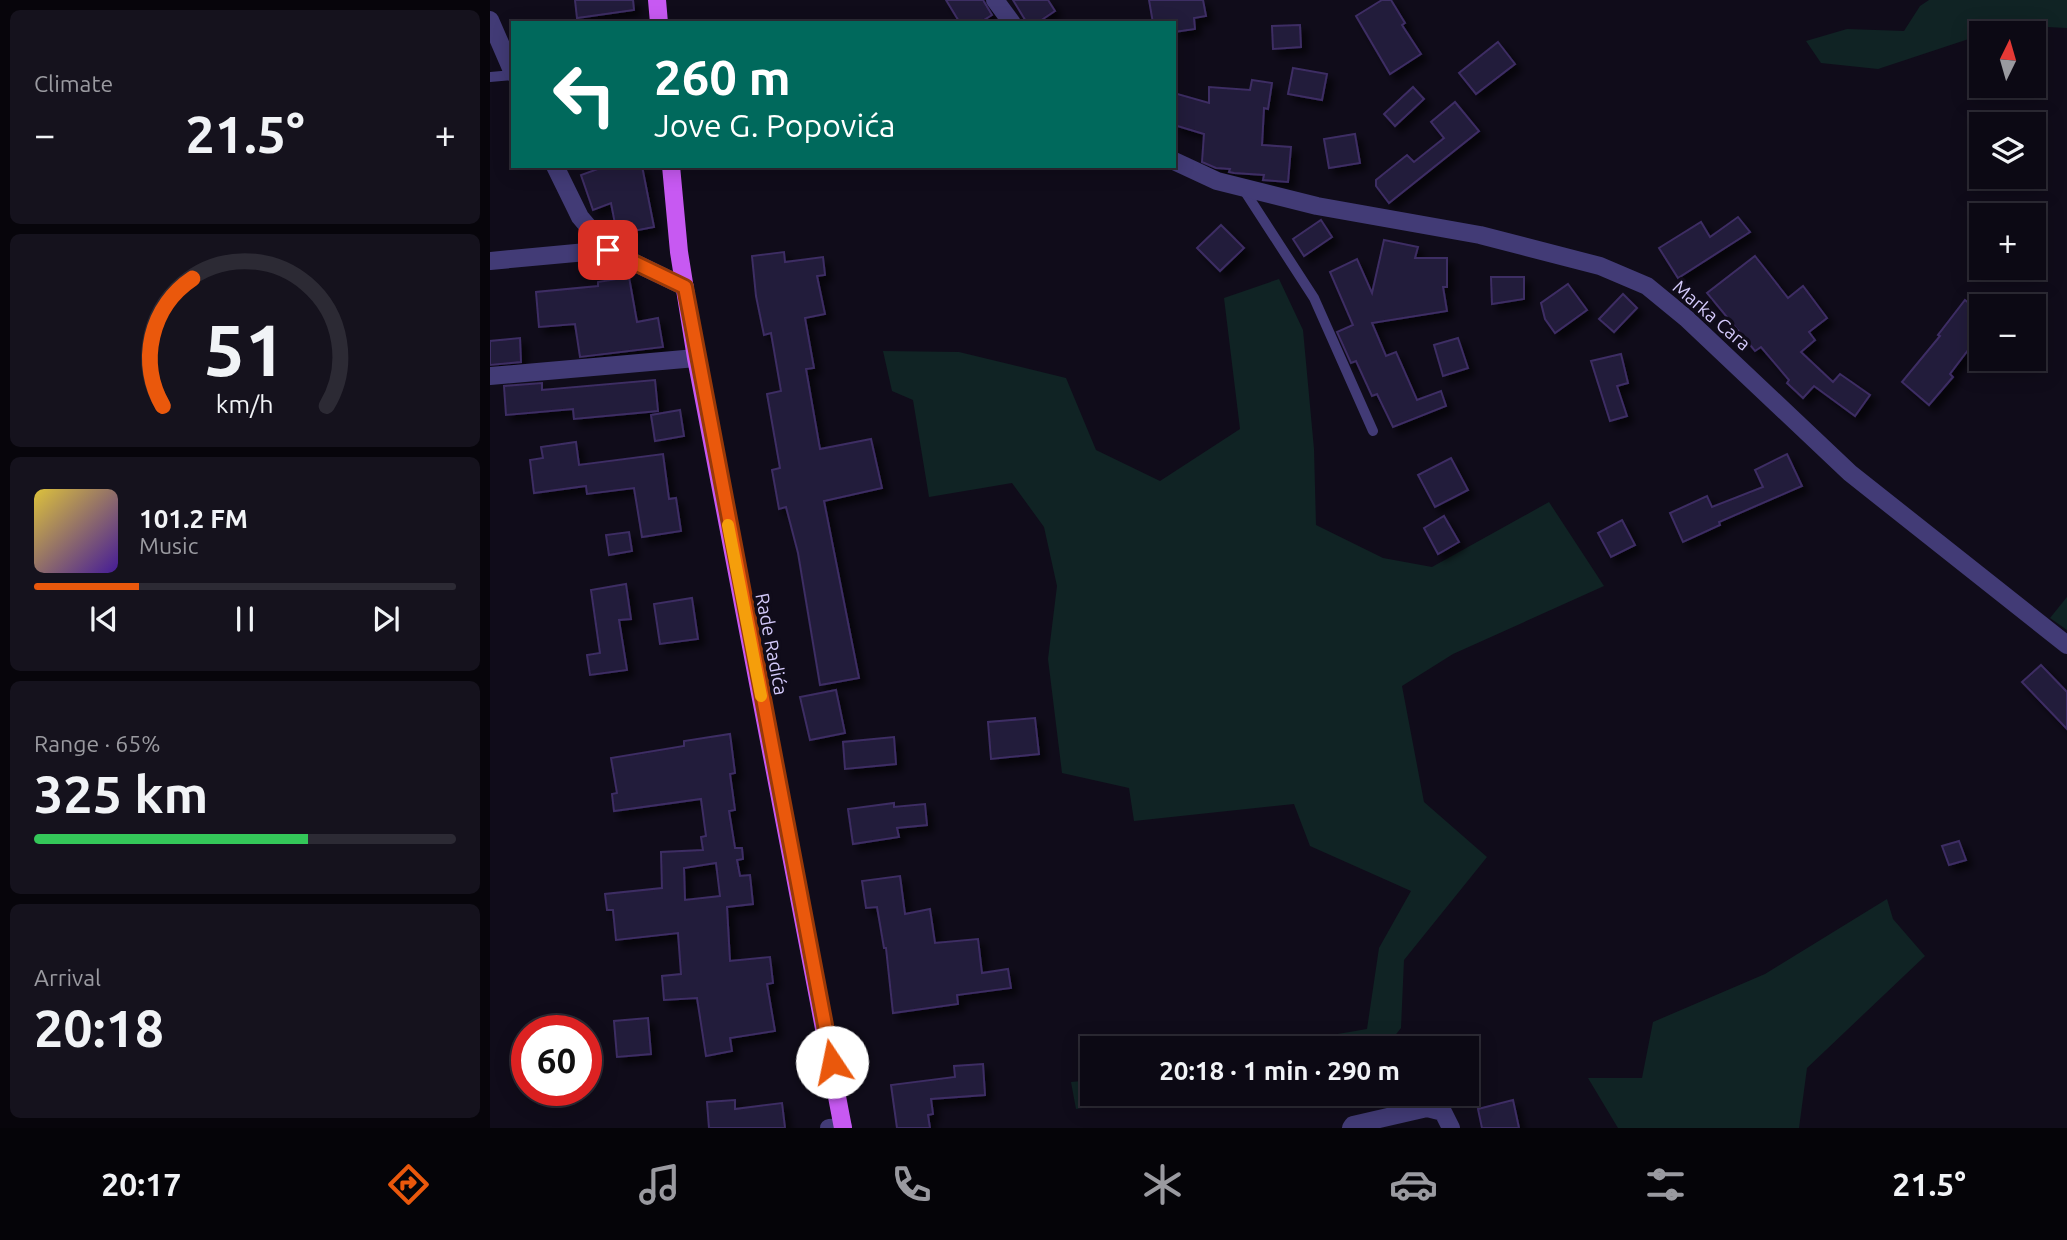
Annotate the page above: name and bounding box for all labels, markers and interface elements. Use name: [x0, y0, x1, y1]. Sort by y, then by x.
north arrow: [1969, 21, 2046, 98]
map controls: [1969, 21, 2046, 371]
icon: left: [539, 49, 630, 140]
text: 260 m: [654, 49, 791, 104]
text: Climate: [34, 71, 113, 96]
text: 21.5°: [185, 105, 305, 163]
text: Jove G. Popovića: [654, 107, 895, 143]
button: layers: [1969, 112, 2046, 189]
text: −: [34, 113, 55, 155]
text: +: [435, 113, 456, 155]
button: +: [1969, 203, 2046, 280]
pin: [578, 220, 638, 280]
icon: arrive: [589, 231, 627, 269]
street label: Marka Cara: [1669, 275, 1755, 355]
button: −: [1969, 294, 2046, 371]
text: 51: [204, 309, 286, 391]
text: km/h: [216, 390, 274, 418]
text: 101.2 FM: [139, 504, 248, 533]
text: Music: [139, 533, 198, 558]
street label: Rade Radića: [751, 591, 793, 697]
icon: previous: [85, 600, 123, 638]
icon: pause: [226, 600, 264, 638]
icon: next: [367, 600, 405, 638]
text: Range · 65%: [34, 731, 161, 756]
text: 325 km: [34, 765, 208, 823]
text: Arrival: [34, 965, 101, 990]
text: 20:18: [34, 999, 164, 1057]
speed limit sign: 60: [511, 1015, 602, 1106]
position arrow: [795, 1025, 869, 1099]
text: 20:18 · 1 min · 290 m: [1159, 1056, 1400, 1085]
icon: directions: [384, 1160, 433, 1209]
icon: music: [635, 1160, 684, 1209]
icon: phone: [887, 1160, 936, 1209]
icon: climate: [1138, 1160, 1187, 1209]
icon: car: [1389, 1160, 1438, 1209]
icon: filters: [1641, 1160, 1690, 1209]
text: 20:17: [101, 1166, 181, 1202]
text: 21.5°: [1892, 1166, 1966, 1202]

